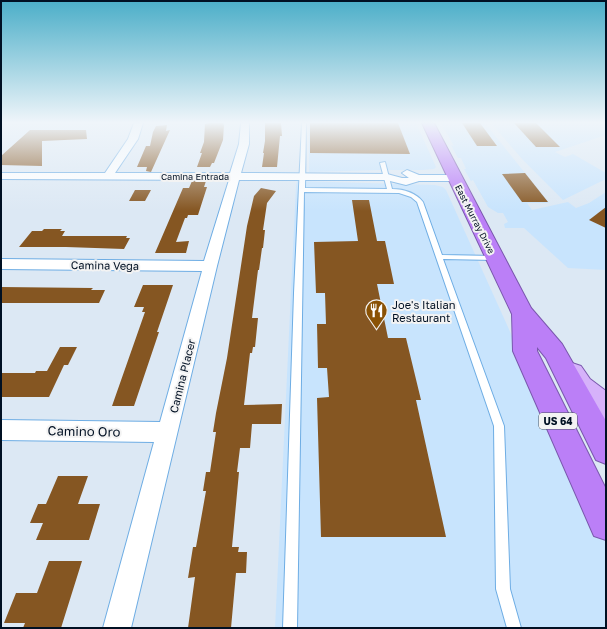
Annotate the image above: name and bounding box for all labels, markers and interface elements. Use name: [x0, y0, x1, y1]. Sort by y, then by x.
street label: Camina Entrada: [161, 171, 229, 182]
street label: East Murray Drive: [453, 183, 497, 255]
street label: Camina Vega: [71, 258, 139, 272]
restaurant icon: Joe's Italian Restaurant: [364, 297, 390, 330]
place label: Joe's Italian Restaurant: [392, 298, 456, 324]
street label: Camina Placer: [167, 337, 198, 414]
road number: US 64: [539, 413, 577, 429]
street label: Camino Oro: [48, 422, 121, 440]

